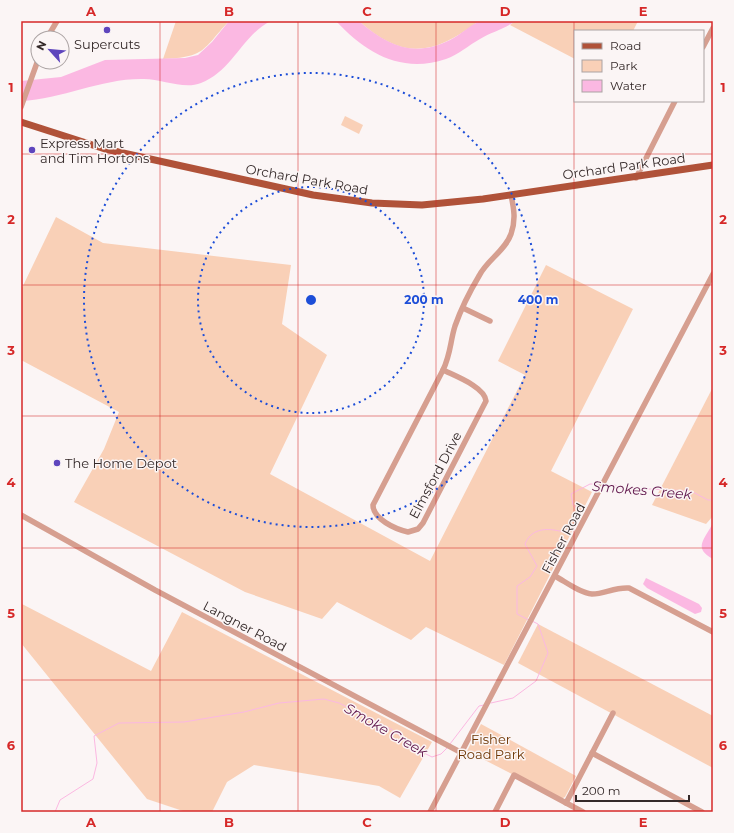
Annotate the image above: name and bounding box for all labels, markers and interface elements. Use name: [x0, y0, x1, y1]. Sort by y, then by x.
text: A: [85, 3, 97, 19]
text: B: [224, 3, 234, 19]
text: C: [362, 3, 372, 19]
text: D: [500, 3, 511, 19]
text: E: [639, 3, 648, 19]
marker: Supercuts: [102, 25, 112, 35]
north arrow: [30, 30, 70, 70]
legend: [574, 30, 704, 102]
place label: Supercuts: [74, 36, 140, 52]
text: N: [33, 38, 49, 53]
text: Road: [610, 38, 641, 53]
text: Park: [610, 58, 638, 73]
text: Water: [610, 78, 647, 93]
text: 1: [8, 79, 14, 95]
text: 1: [720, 79, 726, 95]
place label: Express Mart and Tim Hortons: [40, 135, 149, 166]
marker: Express Mart and Tim Hortons: [27, 145, 37, 155]
street label: Orchard Park Road: [561, 149, 687, 183]
street label: Orchard Park Road: [245, 160, 369, 198]
text: 2: [7, 211, 15, 227]
text: 2: [719, 211, 727, 227]
text: 200 m: [404, 292, 444, 307]
text: 400 m: [518, 292, 558, 307]
centre of rings: [304, 293, 318, 307]
text: 3: [6, 342, 15, 358]
text: 3: [718, 342, 727, 358]
street label: Elmsford Drive: [405, 429, 465, 521]
place label: The Home Depot: [65, 455, 177, 471]
marker: The Home Depot: [52, 458, 62, 468]
text: 4: [7, 474, 16, 490]
text: 4: [719, 474, 728, 490]
water label: Smokes Creek: [591, 477, 693, 503]
street label: Fisher Road: [538, 500, 588, 576]
street label: Langner Road: [201, 597, 289, 655]
text: 5: [7, 605, 15, 621]
text: 5: [719, 605, 727, 621]
water label: Smoke Creek: [341, 699, 431, 761]
park label: Fisher Road Park: [457, 731, 525, 762]
text: 6: [7, 737, 16, 753]
text: 6: [719, 737, 728, 753]
scale bar: [576, 777, 689, 803]
text: 200 m: [582, 783, 621, 798]
text: A: [85, 814, 97, 830]
text: B: [224, 814, 234, 830]
text: C: [362, 814, 372, 830]
text: D: [500, 814, 511, 830]
text: E: [639, 814, 648, 830]

